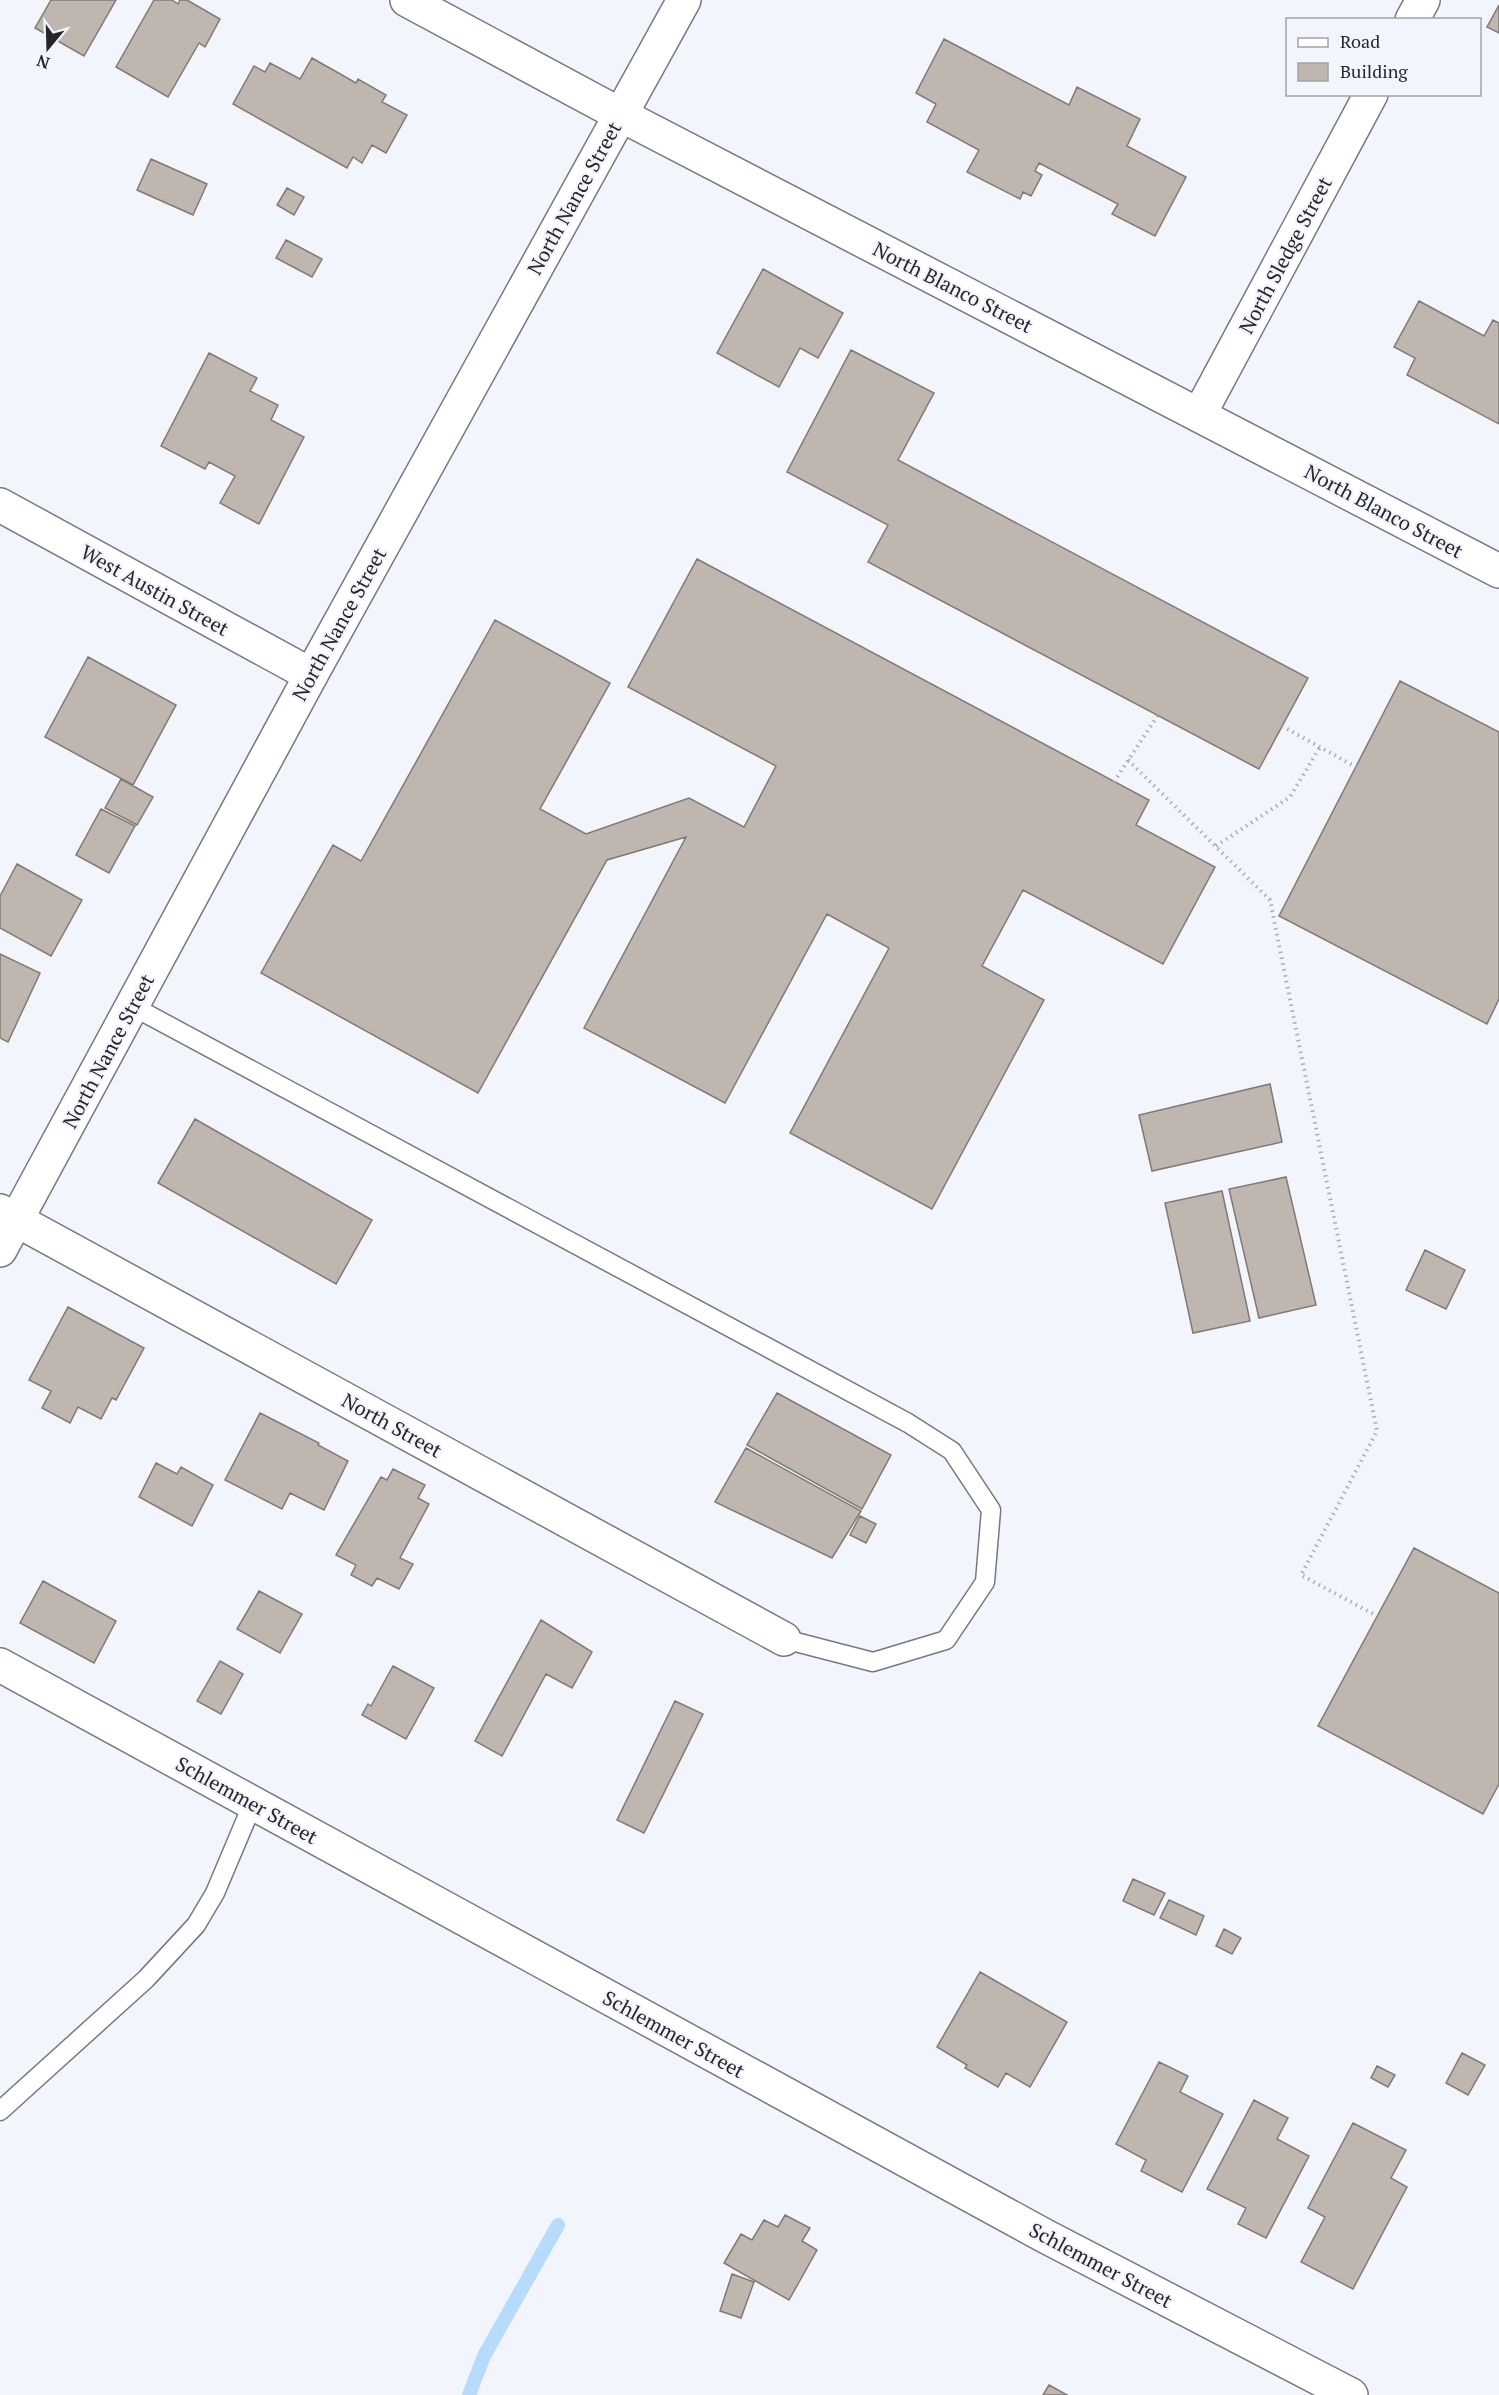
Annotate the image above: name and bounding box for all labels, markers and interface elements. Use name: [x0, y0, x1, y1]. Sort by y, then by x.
north arrow: [18, 18, 78, 78]
legend: [1286, 18, 1481, 96]
text: Road: [1340, 29, 1380, 53]
text: N: [34, 50, 52, 75]
text: Building: [1340, 59, 1408, 83]
street label: North Nance Street: [521, 116, 628, 279]
street label: North Sledge Street: [1232, 171, 1338, 338]
street label: North Blanco Street: [868, 235, 1038, 339]
street label: North Blanco Street: [1300, 458, 1469, 564]
street label: West Austin Street: [76, 538, 234, 642]
street label: North Nance Street: [286, 542, 393, 705]
street label: North Nance Street: [56, 969, 160, 1133]
street label: North Street: [337, 1386, 447, 1464]
street label: Schlemmer Street: [171, 1750, 323, 1850]
street label: Schlemmer Street: [598, 1984, 750, 2084]
street label: Schlemmer Street: [1025, 2216, 1178, 2314]

